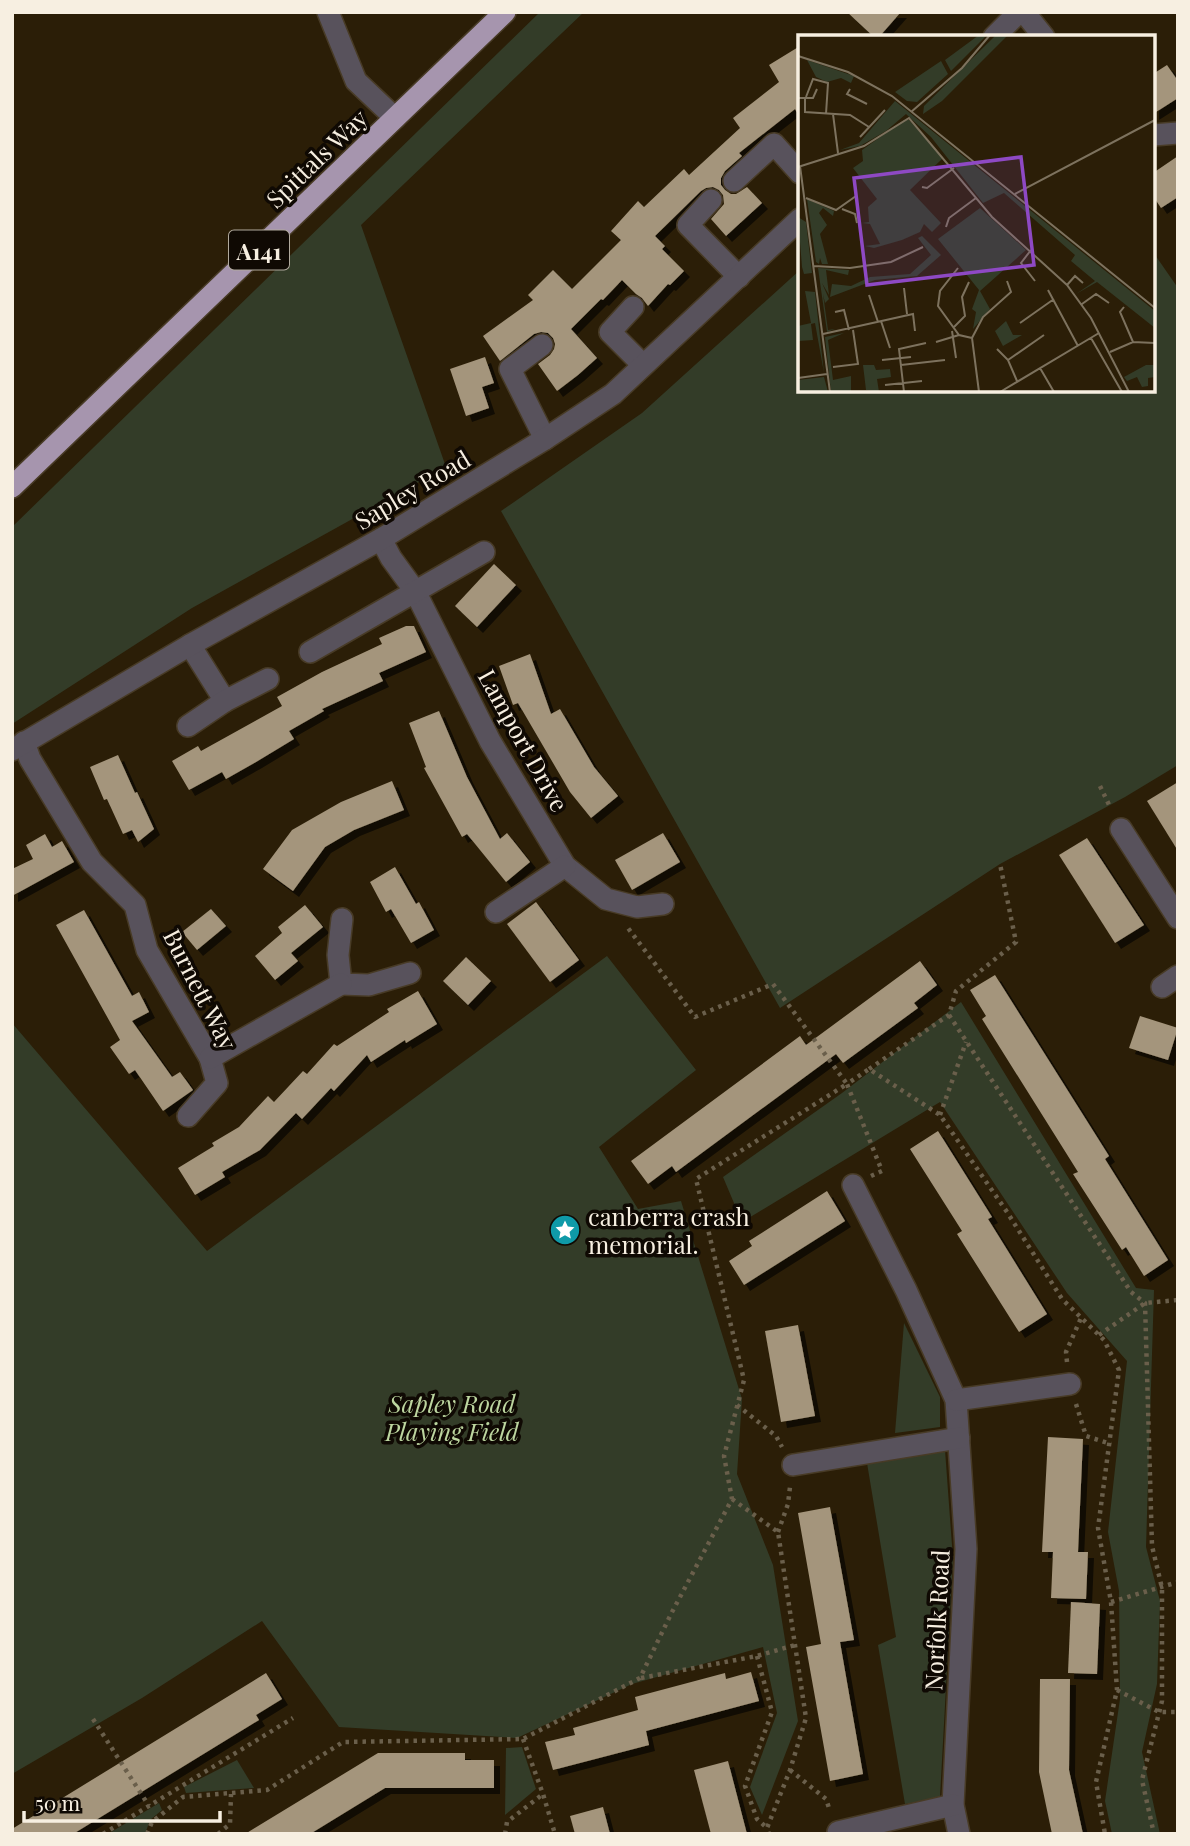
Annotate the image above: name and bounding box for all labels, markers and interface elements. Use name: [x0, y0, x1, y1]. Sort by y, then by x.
inset map: [798, 35, 1155, 392]
street label: Spittals Way: [258, 102, 374, 214]
road number: A141: [229, 230, 289, 270]
street label: Sapley Road: [348, 442, 476, 536]
street label: Lamport Drive: [472, 663, 576, 817]
street label: Burnett Way: [157, 923, 245, 1055]
place label: canberra crash memorial.: [588, 1200, 750, 1260]
place icon: canberra crash memorial.: [548, 1213, 582, 1247]
park label: Sapley Road Playing Field: [384, 1387, 520, 1447]
street label: Norfolk Road: [916, 1549, 956, 1691]
scale bar: [24, 1780, 220, 1824]
text: 50 m: [35, 1788, 81, 1816]

